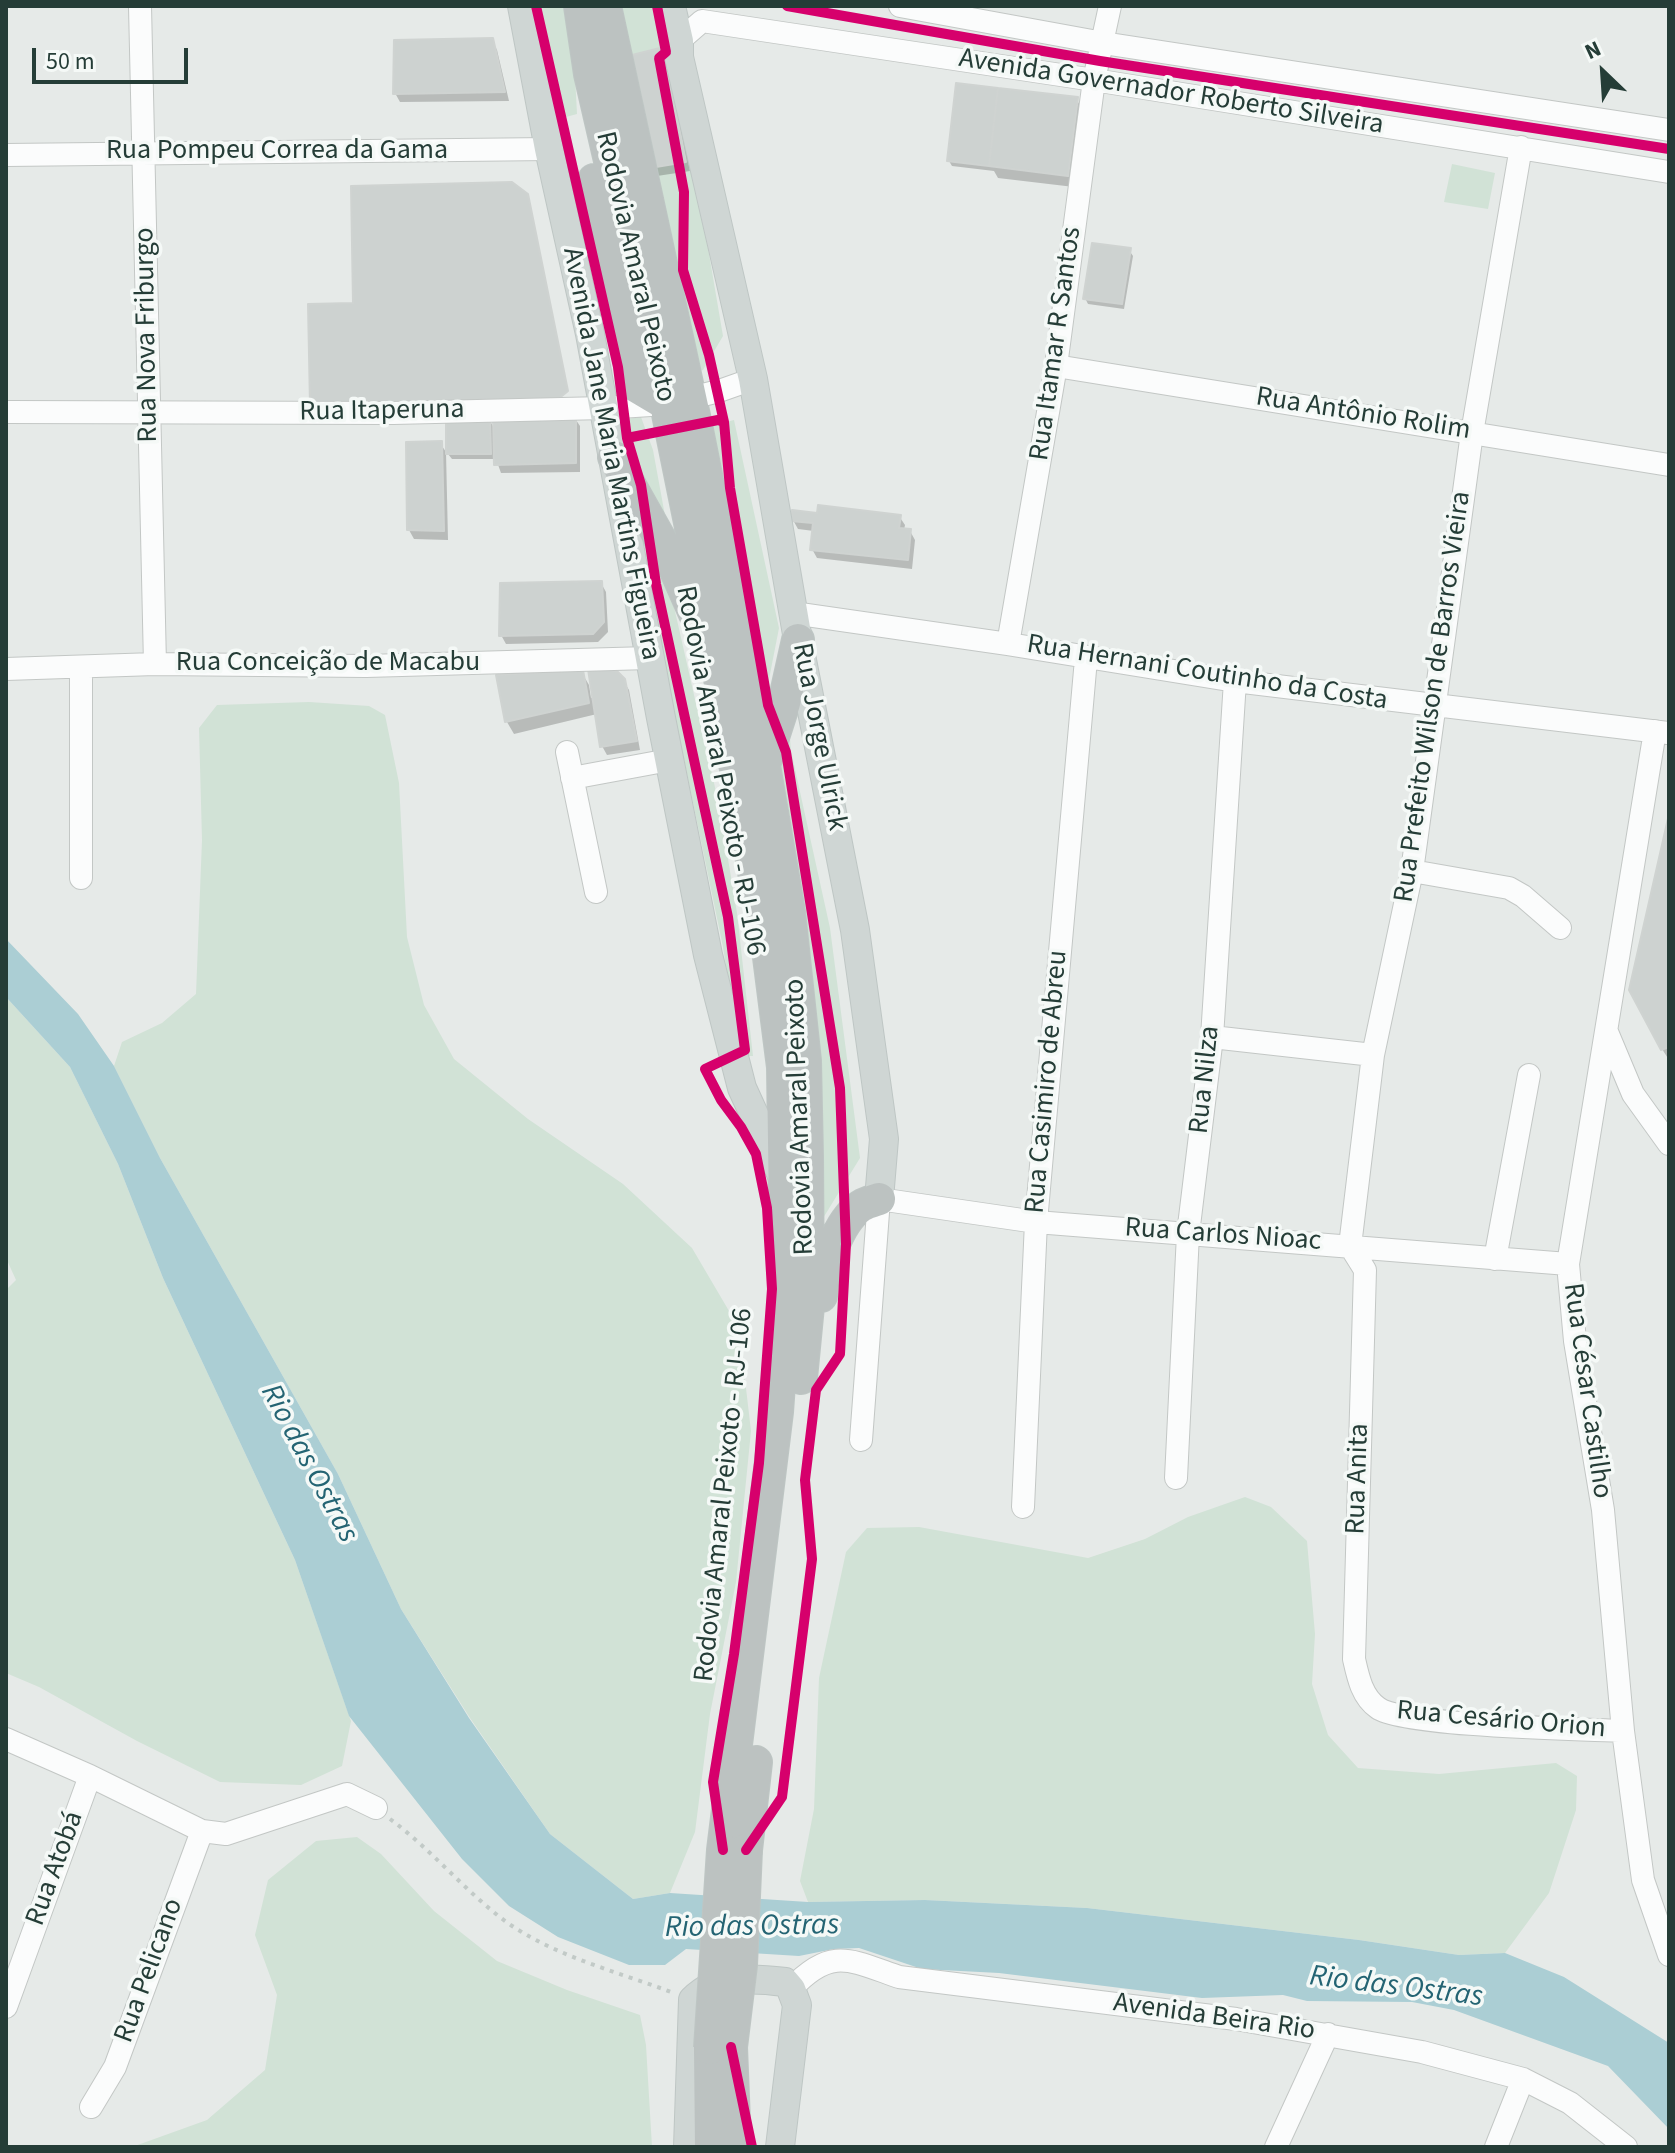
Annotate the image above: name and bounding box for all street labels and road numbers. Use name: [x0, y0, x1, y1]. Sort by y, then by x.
street label: Avenida Governador Roberto Silveira: [956, 43, 1386, 143]
street label: Rodovia Amaral Peixoto: [587, 129, 681, 405]
street label: Rua Pompeu Correa da Gama: [106, 135, 448, 169]
street label: Rua Itamar R Santos: [1024, 225, 1090, 463]
street label: Rua Nova Friburgo: [129, 227, 167, 443]
street label: Avenida Jane Maria Martins Figueira: [553, 245, 667, 663]
street label: Rua Antônio Rolim: [1253, 381, 1473, 449]
street label: Rua Itaperuna: [299, 394, 465, 430]
street label: Rua Prefeito Wilson de Barros Vieira: [1388, 489, 1480, 905]
street label: Rodovia Amaral Peixoto - RJ-106: [667, 583, 771, 959]
street label: Rua Hernani Coutinho da Costa: [1024, 629, 1390, 719]
street label: Rua Jorge Ulrick: [783, 640, 853, 834]
street label: Rua Conceição de Macabu: [176, 647, 480, 681]
street label: Rua Casimiro de Abreu: [1020, 949, 1076, 1215]
street label: Rodovia Amaral Peixoto: [779, 978, 823, 1256]
street label: Rua Nilza: [1184, 1024, 1228, 1136]
street label: Rua Carlos Nioac: [1124, 1212, 1322, 1260]
street label: Rua César Castilho: [1554, 1281, 1618, 1501]
street label: Rodovia Amaral Peixoto - RJ-106: [689, 1306, 761, 1684]
street label: Rua Anita: [1340, 1423, 1378, 1535]
street label: Rua Cesário Orion: [1395, 1695, 1607, 1747]
street label: Rua Atobá: [20, 1807, 92, 1931]
street label: Rua Pelicano: [108, 1894, 192, 2048]
street label: Avenida Beira Rio: [1111, 1987, 1317, 2049]

